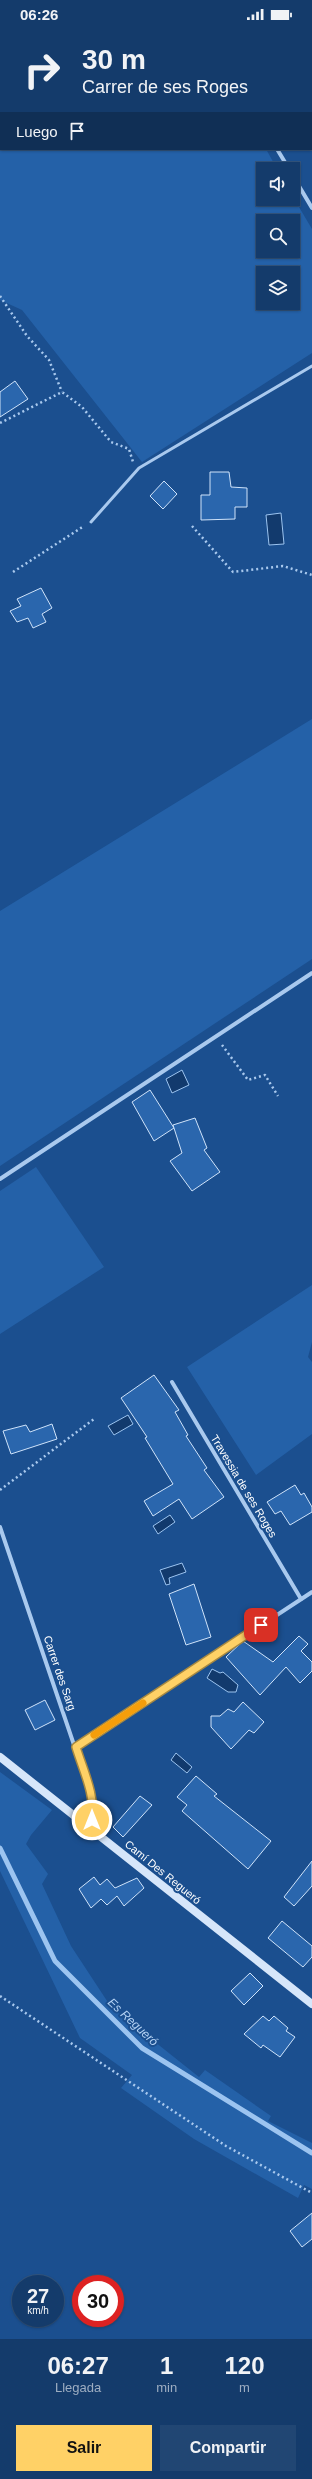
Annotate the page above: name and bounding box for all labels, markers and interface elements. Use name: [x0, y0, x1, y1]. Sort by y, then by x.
text: 06:26: [20, 6, 58, 23]
icon: right: [16, 44, 68, 96]
text: 30 m: [82, 44, 146, 75]
text: Carrer de ses Roges: [82, 77, 248, 97]
icon: arrive: [66, 120, 88, 142]
text: Luego: [16, 123, 58, 140]
map controls: [256, 162, 300, 310]
button: sound: [256, 162, 300, 206]
button: search: [256, 214, 300, 258]
button: layers: [256, 266, 300, 310]
street label: Travessia de ses Roges: [209, 1433, 280, 1540]
pin: [244, 1608, 278, 1642]
icon: arrive: [250, 1614, 272, 1636]
street label: Carrer des Sarg: [42, 1634, 78, 1712]
position arrow: [71, 1799, 113, 1841]
street label: Camí Des Regueró: [123, 1838, 203, 1906]
water label: Es Regueró: [105, 1995, 161, 2049]
speed limit sign: 30: [72, 2275, 124, 2327]
text: 27: [27, 2285, 49, 2307]
text: km/h: [27, 2305, 49, 2316]
text: 06:27: [47, 2352, 109, 2379]
text: 1: [160, 2352, 173, 2379]
text: 120: [225, 2352, 265, 2379]
text: Llegada: [55, 2380, 101, 2395]
text: min: [156, 2380, 177, 2395]
text: m: [239, 2380, 250, 2395]
button: Salir: [16, 2425, 152, 2471]
button: Compartir: [160, 2425, 296, 2471]

